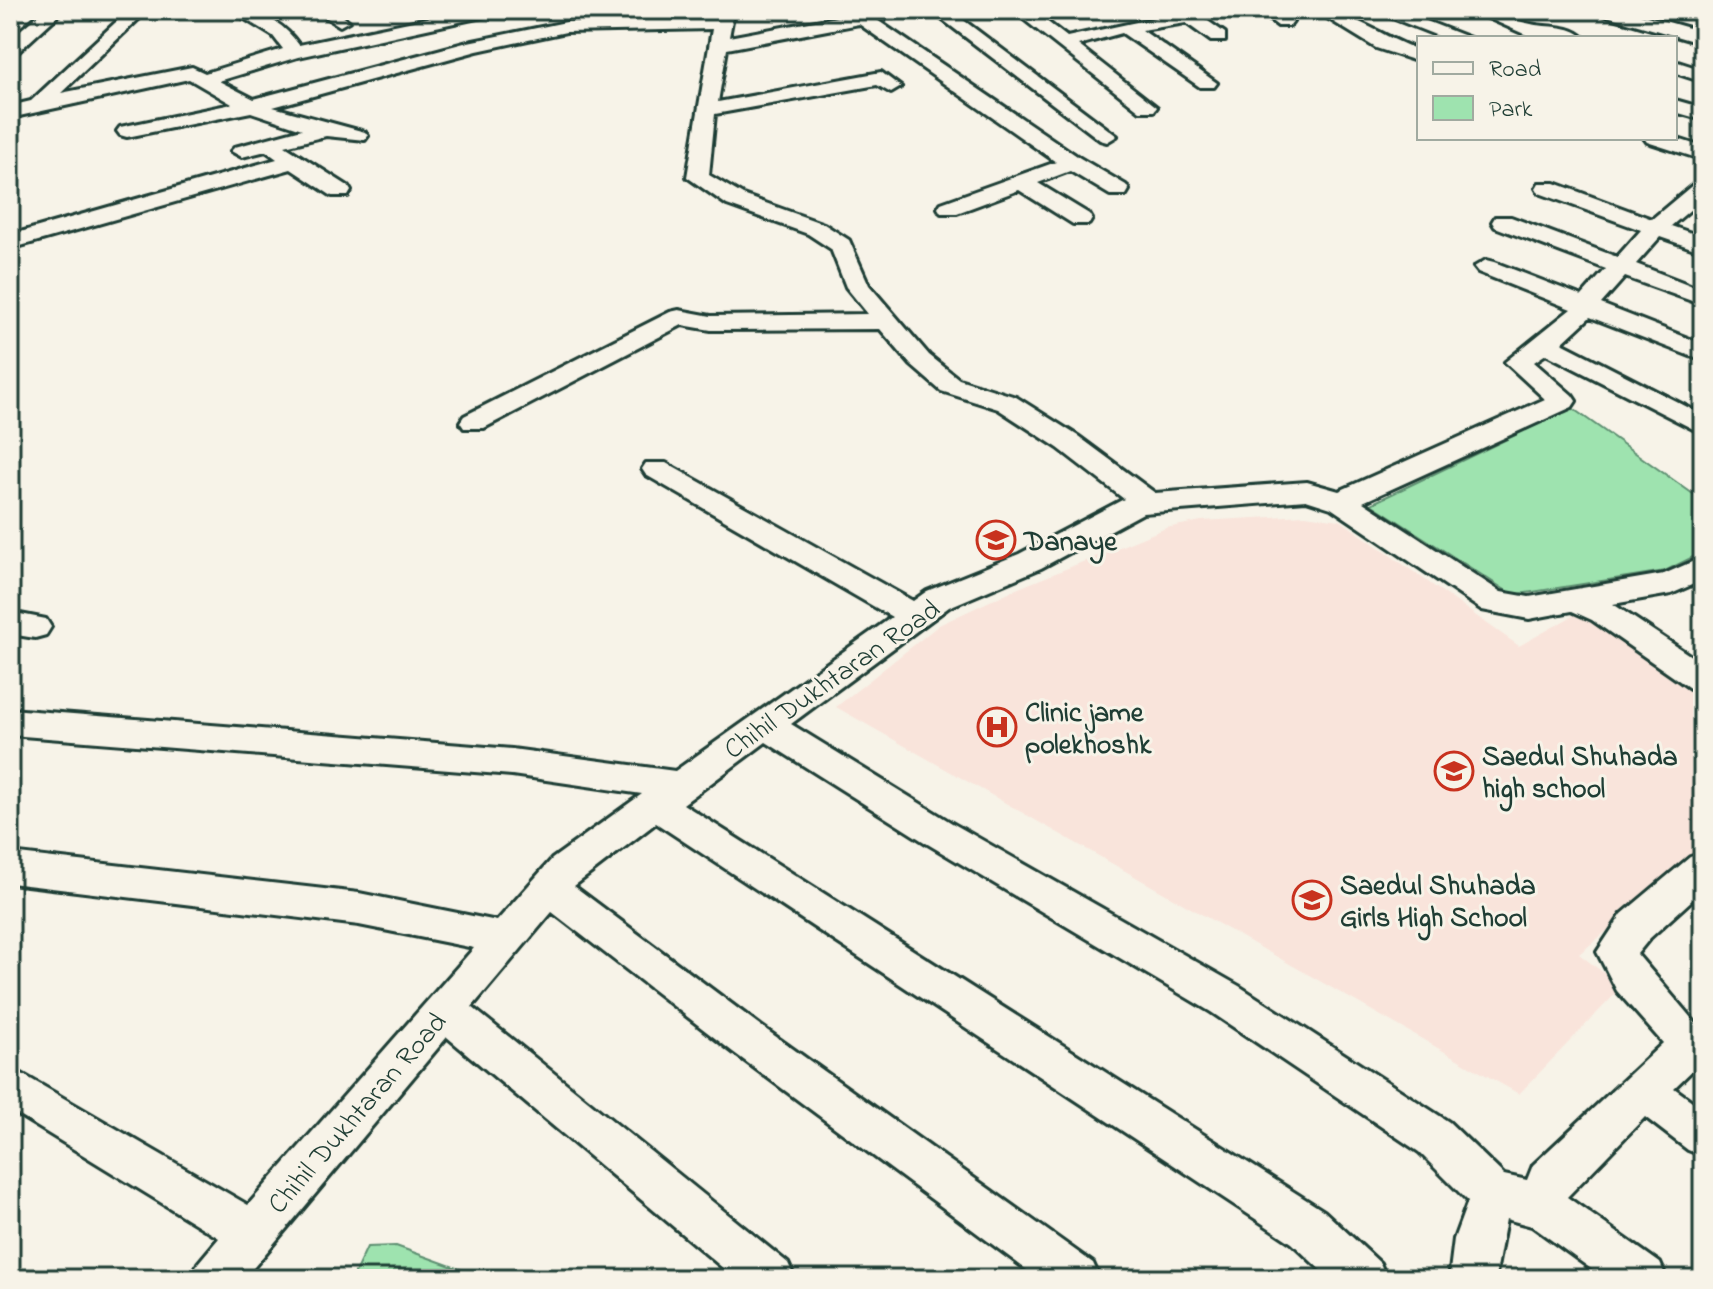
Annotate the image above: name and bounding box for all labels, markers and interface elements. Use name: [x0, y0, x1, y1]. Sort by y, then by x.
legend: [1417, 36, 1677, 140]
text: Road: [1489, 53, 1542, 88]
text: Park: [1489, 93, 1533, 128]
school or university icon: Danaye: [975, 519, 1017, 561]
place label: Danaye: [1022, 523, 1118, 564]
street label: Chihil Dukhtaran Road: [716, 591, 950, 771]
place label: Clinic jame polekhoshk: [1025, 694, 1152, 767]
hospital icon: Clinic jame polekhoshk: [976, 706, 1018, 748]
place label: Saedul Shuhada high school: [1482, 738, 1678, 812]
school or university icon: Saedul Shuhada high school: [1433, 750, 1475, 792]
place label: Saedul Shuhada Girls High School: [1340, 867, 1536, 941]
school or university icon: Saedul Shuhada Girls High School: [1291, 879, 1333, 921]
street label: Chihil Dukhtaran Road: [259, 1004, 458, 1224]

